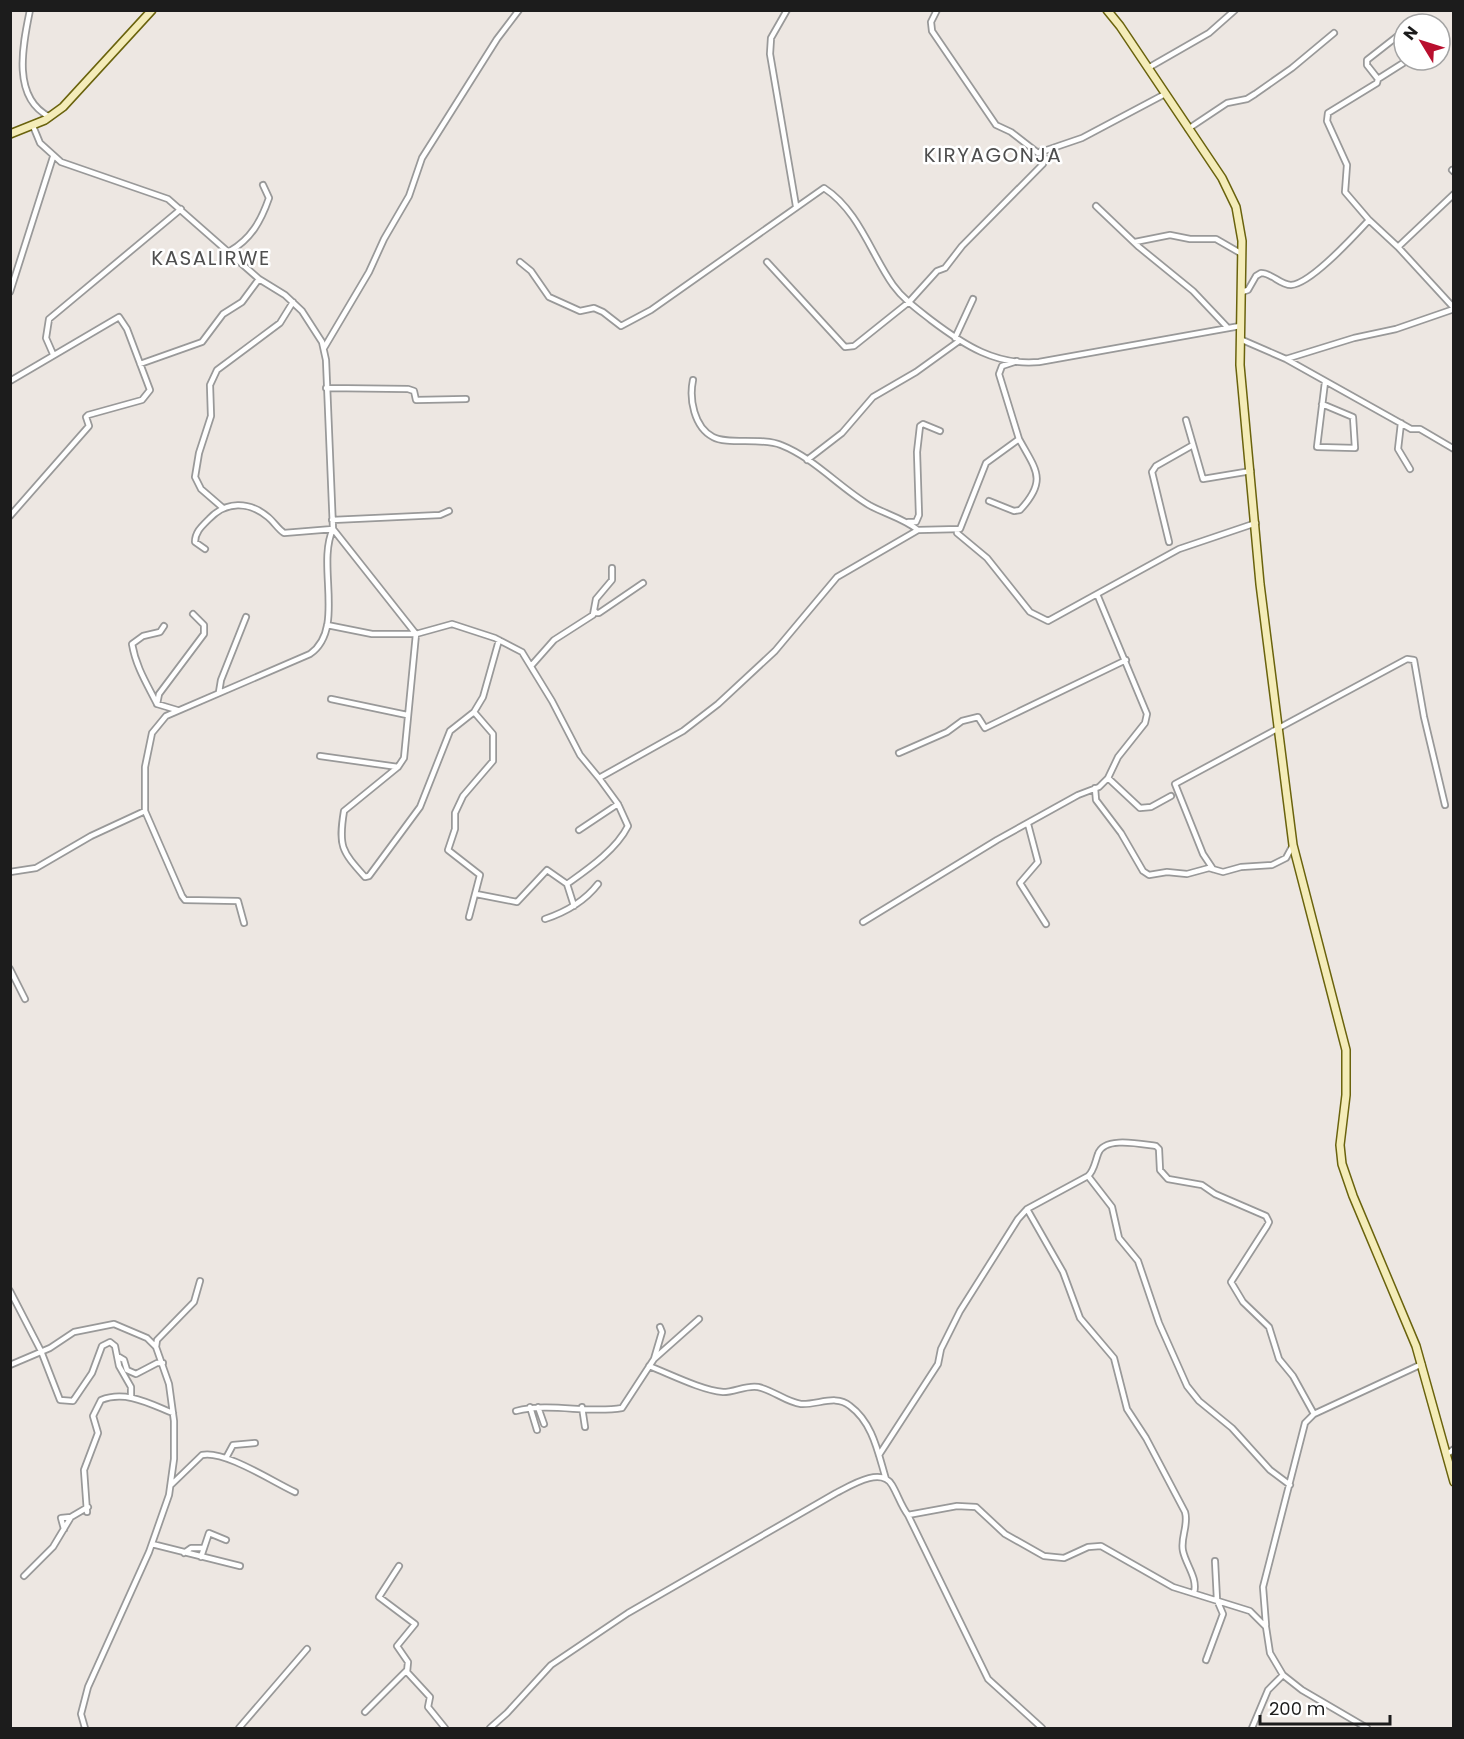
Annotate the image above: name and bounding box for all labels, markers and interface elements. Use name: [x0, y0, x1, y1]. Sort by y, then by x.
north arrow: [1392, 12, 1452, 72]
text: N: [1398, 21, 1423, 45]
district label: KIRYAGONJA: [924, 141, 1062, 169]
district label: KASALIRWE: [151, 244, 271, 272]
scale bar: [1260, 1688, 1390, 1726]
text: 200 m: [1269, 1696, 1325, 1721]

